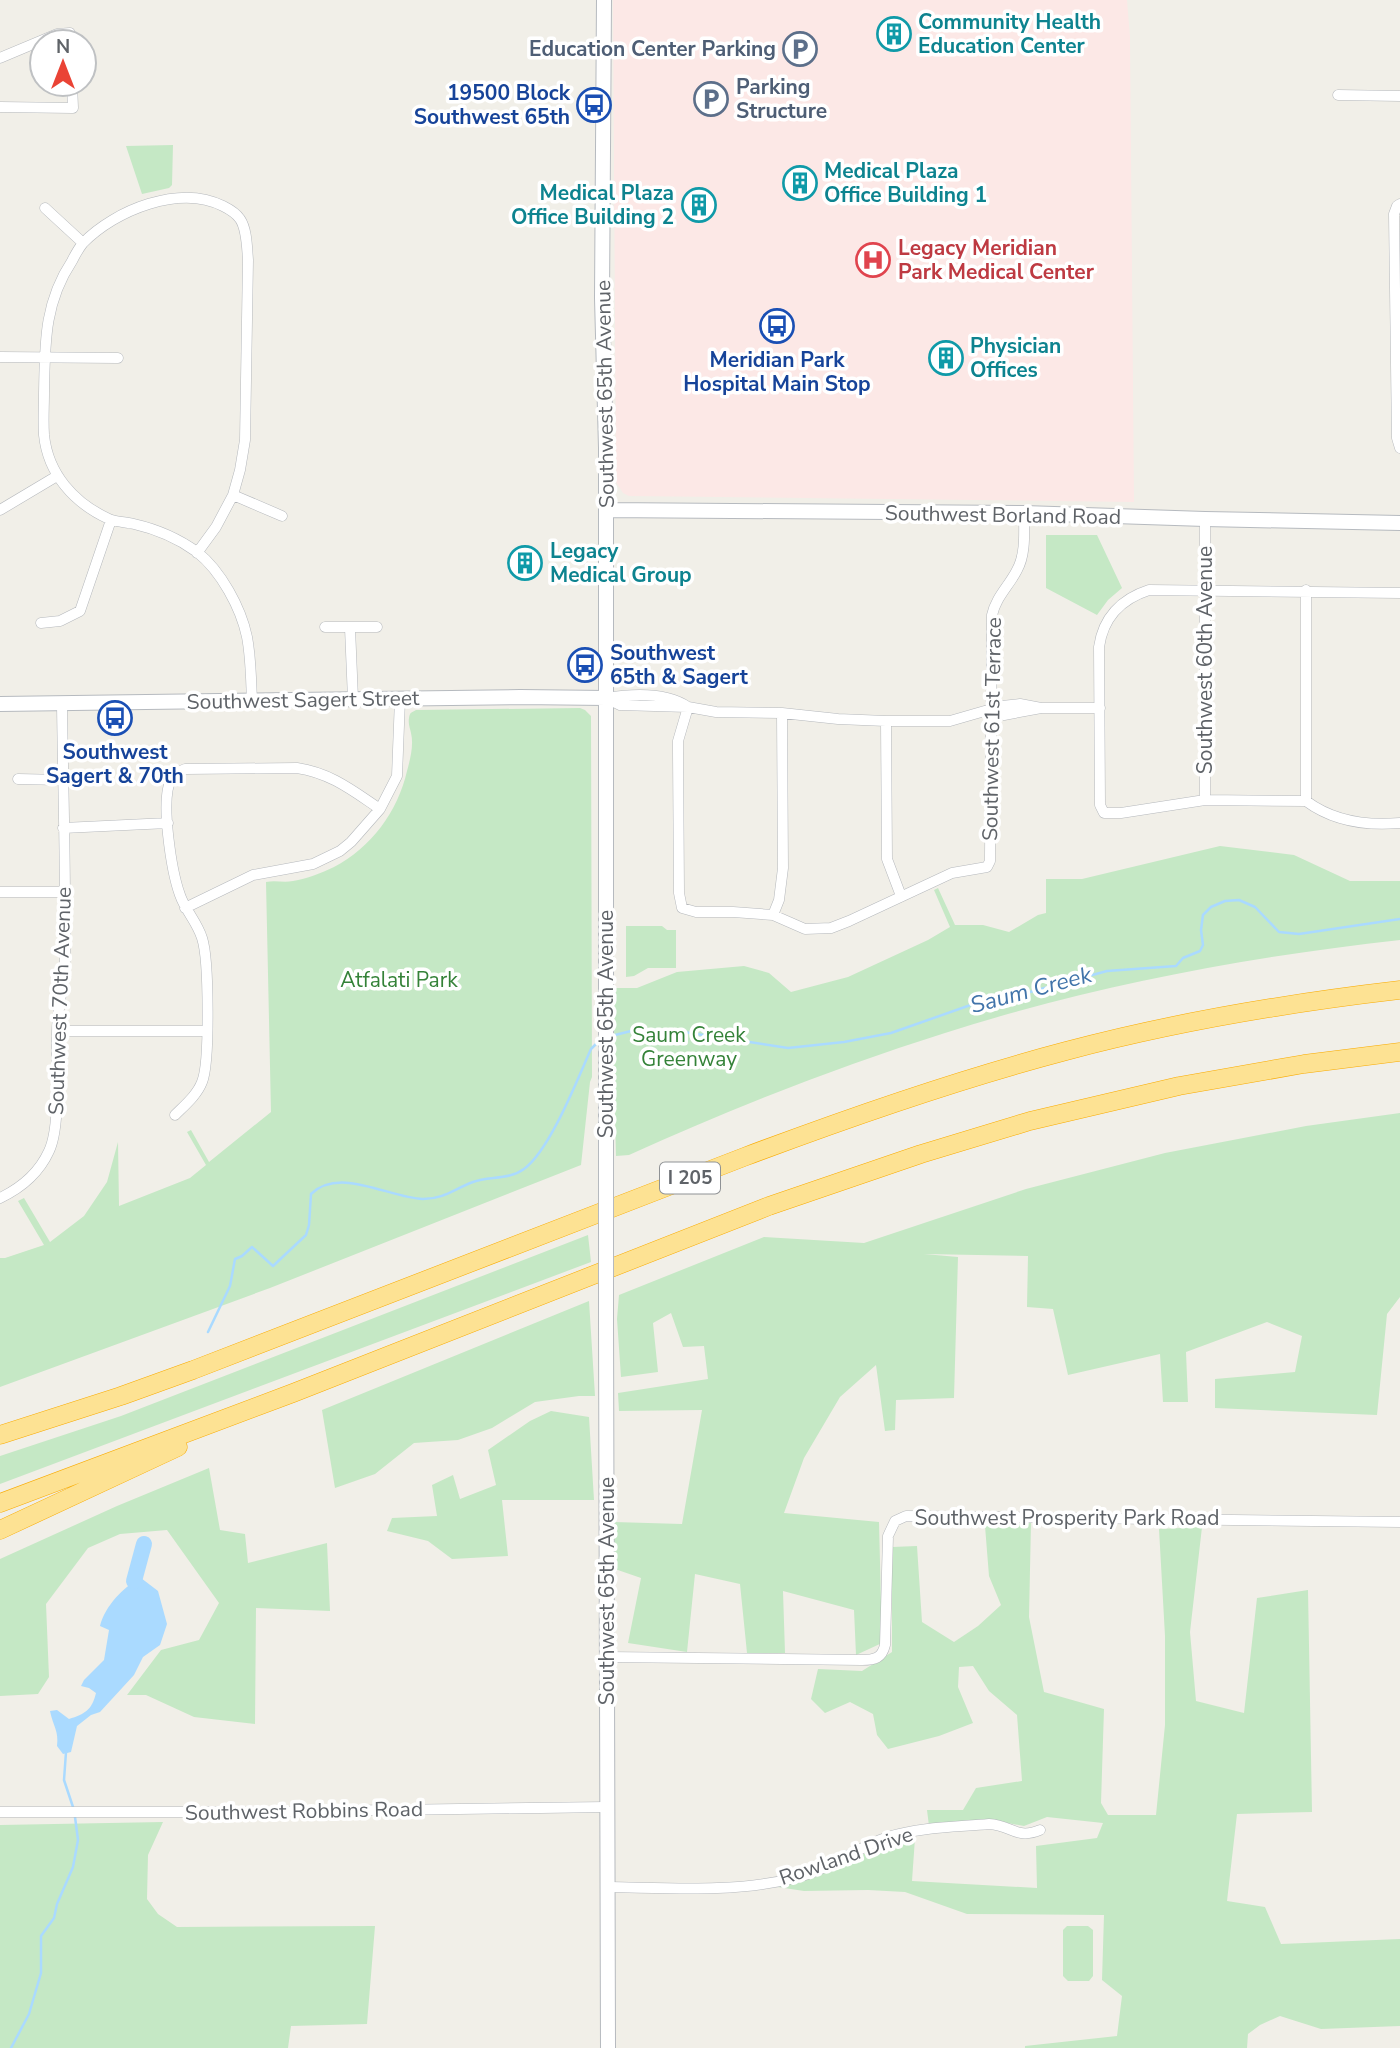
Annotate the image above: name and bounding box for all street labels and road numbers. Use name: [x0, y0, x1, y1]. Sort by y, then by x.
street label: Southwest 65th Avenue: [589, 280, 621, 508]
street label: Southwest Borland Road: [885, 499, 1121, 531]
street label: Southwest 60th Avenue: [1191, 546, 1219, 774]
street label: Southwest 61st Terrace: [976, 617, 1008, 841]
street label: Southwest Sagert Street: [186, 684, 420, 716]
street label: Southwest 70th Avenue: [42, 886, 78, 1116]
street label: Southwest 65th Avenue: [592, 910, 620, 1138]
road number: I 205: [660, 1162, 720, 1194]
street label: Southwest 65th Avenue: [593, 1477, 621, 1705]
street label: Southwest Prosperity Park Road: [915, 1504, 1219, 1532]
street label: Southwest Robbins Road: [185, 1795, 423, 1827]
street label: Rowland Drive: [775, 1820, 917, 1892]

